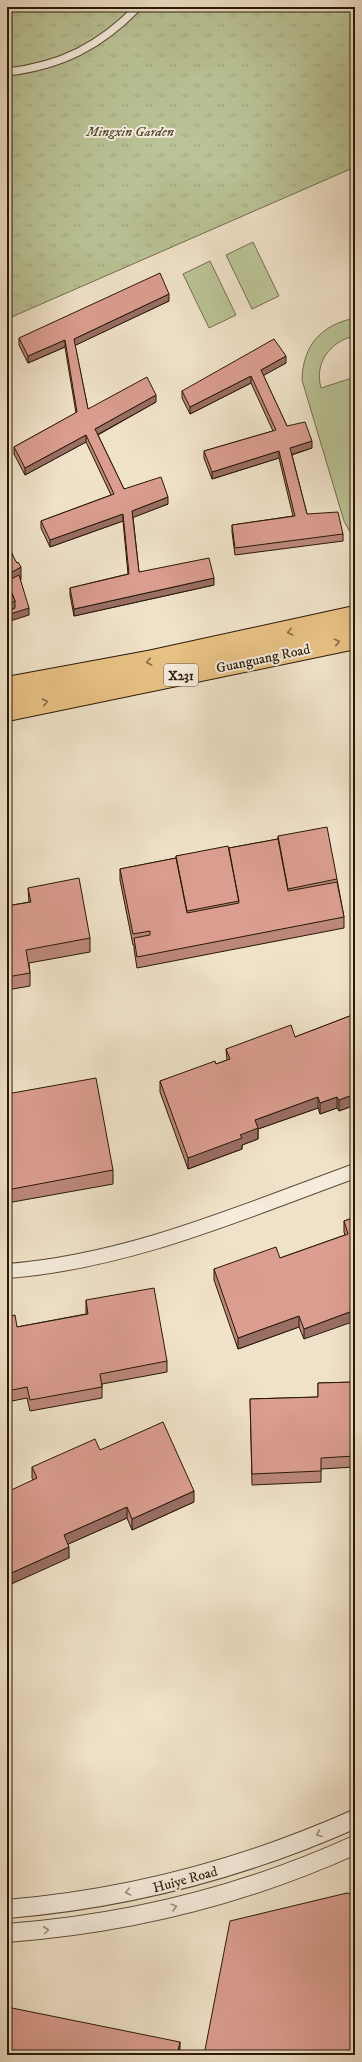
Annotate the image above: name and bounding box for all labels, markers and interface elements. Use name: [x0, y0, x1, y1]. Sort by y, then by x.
park label: Mingxin Garden: [85, 123, 174, 141]
one-way arrow: [286, 627, 293, 635]
one-way arrow: [334, 639, 340, 647]
street label: Guanguang Road: [215, 640, 312, 678]
one-way arrow: [146, 657, 152, 665]
road number: X231: [164, 664, 198, 686]
one-way arrow: [42, 699, 48, 707]
one-way arrow: [316, 1829, 324, 1837]
street label: Huiye Road: [151, 1863, 220, 1897]
one-way arrow: [125, 1888, 131, 1896]
one-way arrow: [170, 1903, 177, 1912]
one-way arrow: [43, 1926, 49, 1935]

